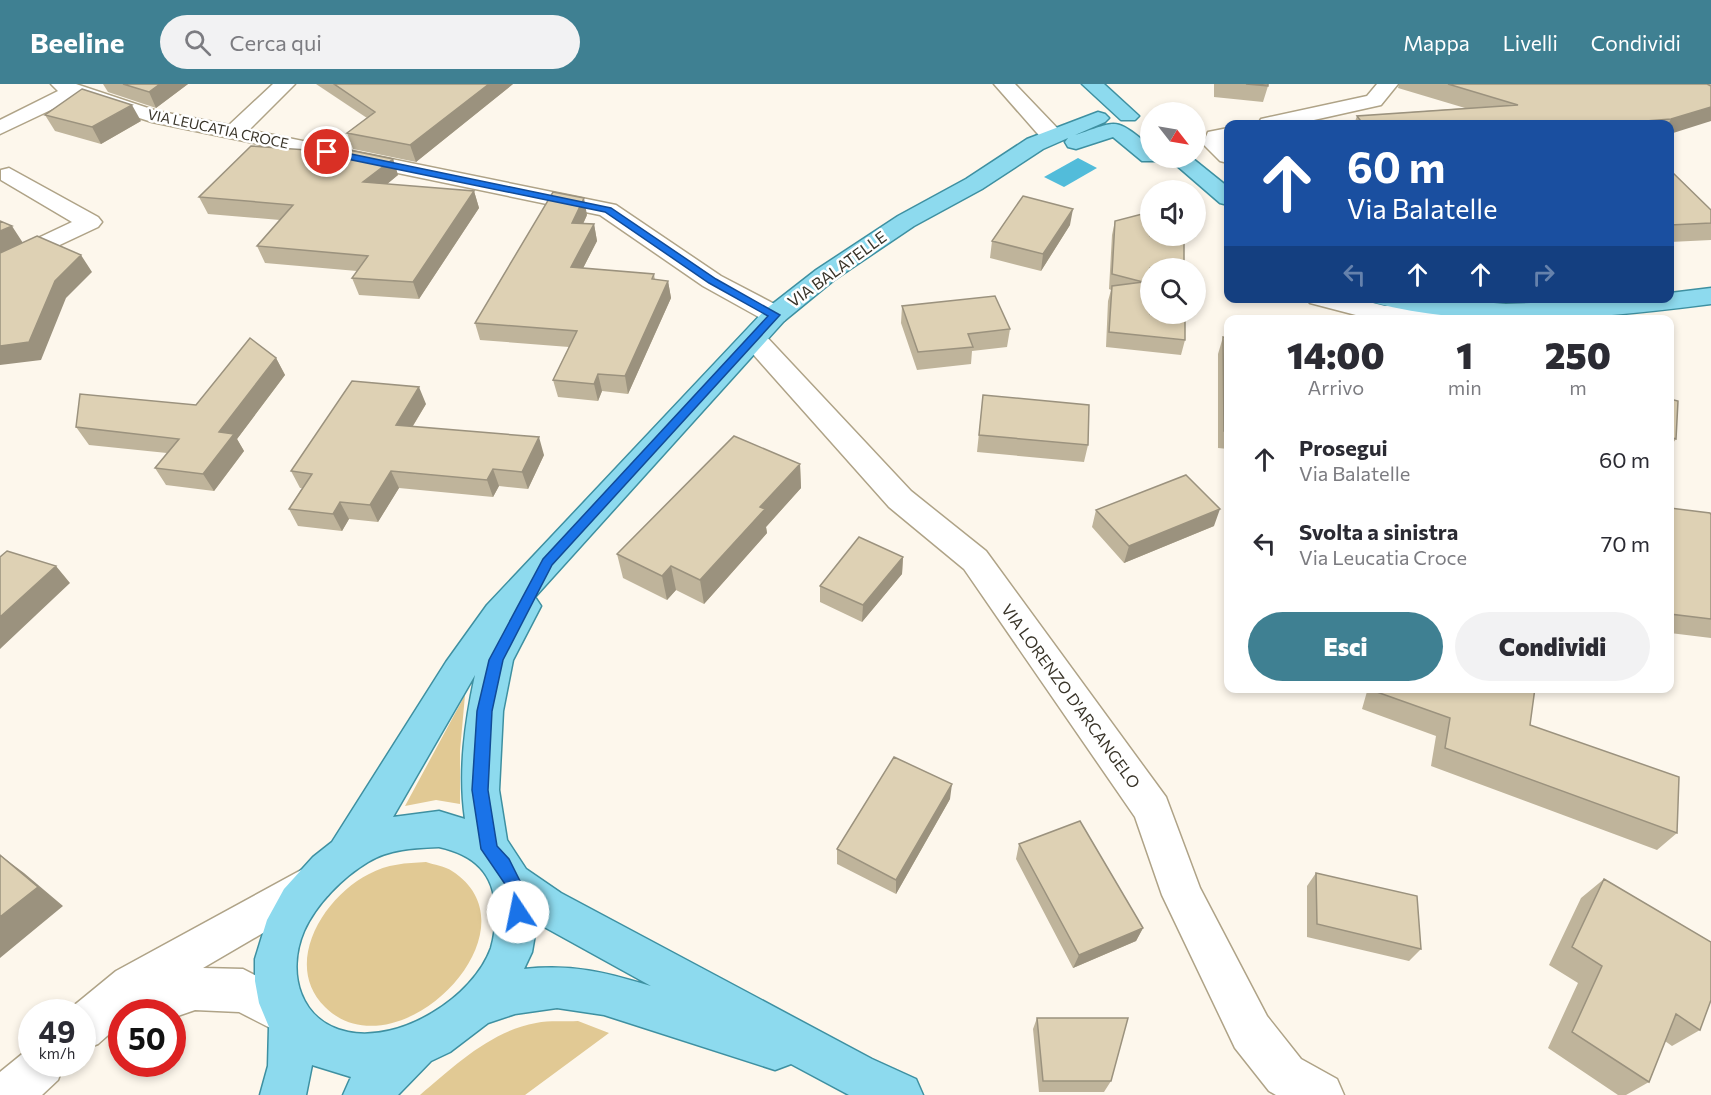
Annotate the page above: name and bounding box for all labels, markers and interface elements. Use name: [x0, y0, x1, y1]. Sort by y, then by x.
search box: [160, 15, 580, 69]
text: Beeline: [30, 25, 124, 59]
icon: search: [181, 26, 214, 59]
text: Cerca qui: [229, 29, 322, 56]
text: Mappa: [1403, 30, 1470, 55]
text: Livelli: [1503, 30, 1558, 55]
text: Condividi: [1591, 30, 1681, 55]
north arrow: [1140, 102, 1206, 168]
map controls: [1140, 102, 1206, 324]
street label: VIA LEUCATIA CROCE: [146, 105, 290, 152]
pin: [301, 126, 352, 177]
icon: arrive: [310, 135, 343, 168]
text: 60 m: [1347, 140, 1446, 192]
icon: ahead: [1248, 144, 1326, 222]
button: sound: [1140, 180, 1206, 246]
text: Via Balatelle: [1347, 192, 1497, 225]
street label: VIA BALATELLE: [784, 226, 890, 311]
button: search: [1140, 258, 1206, 324]
icon: left: [1338, 258, 1371, 291]
icon: ahead: [1401, 258, 1434, 291]
icon: ahead: [1464, 258, 1497, 291]
icon: right: [1527, 258, 1560, 291]
text: 14:00: [1287, 332, 1385, 376]
text: 1: [1456, 332, 1473, 376]
text: 250: [1545, 332, 1611, 376]
text: Arrivo: [1307, 375, 1364, 399]
text: min: [1448, 375, 1482, 399]
text: m: [1569, 375, 1587, 399]
text: Prosegui: [1299, 434, 1388, 461]
icon: ahead: [1248, 443, 1281, 476]
text: 60 m: [1599, 446, 1650, 473]
text: Via Balatelle: [1299, 461, 1410, 485]
text: Svolta a sinistra: [1299, 518, 1458, 545]
icon: left: [1248, 527, 1281, 560]
text: 70 m: [1601, 530, 1650, 557]
text: Via Leucatia Croce: [1299, 545, 1467, 569]
street label: VIA LORENZO D'ARCANGELO: [998, 600, 1145, 792]
button: Esci: [1248, 612, 1443, 681]
button: Condividi: [1455, 612, 1650, 681]
position arrow: [486, 880, 550, 944]
speed limit sign: 50: [108, 999, 186, 1077]
text: 49: [39, 1012, 75, 1049]
text: km/h: [39, 1044, 75, 1062]

